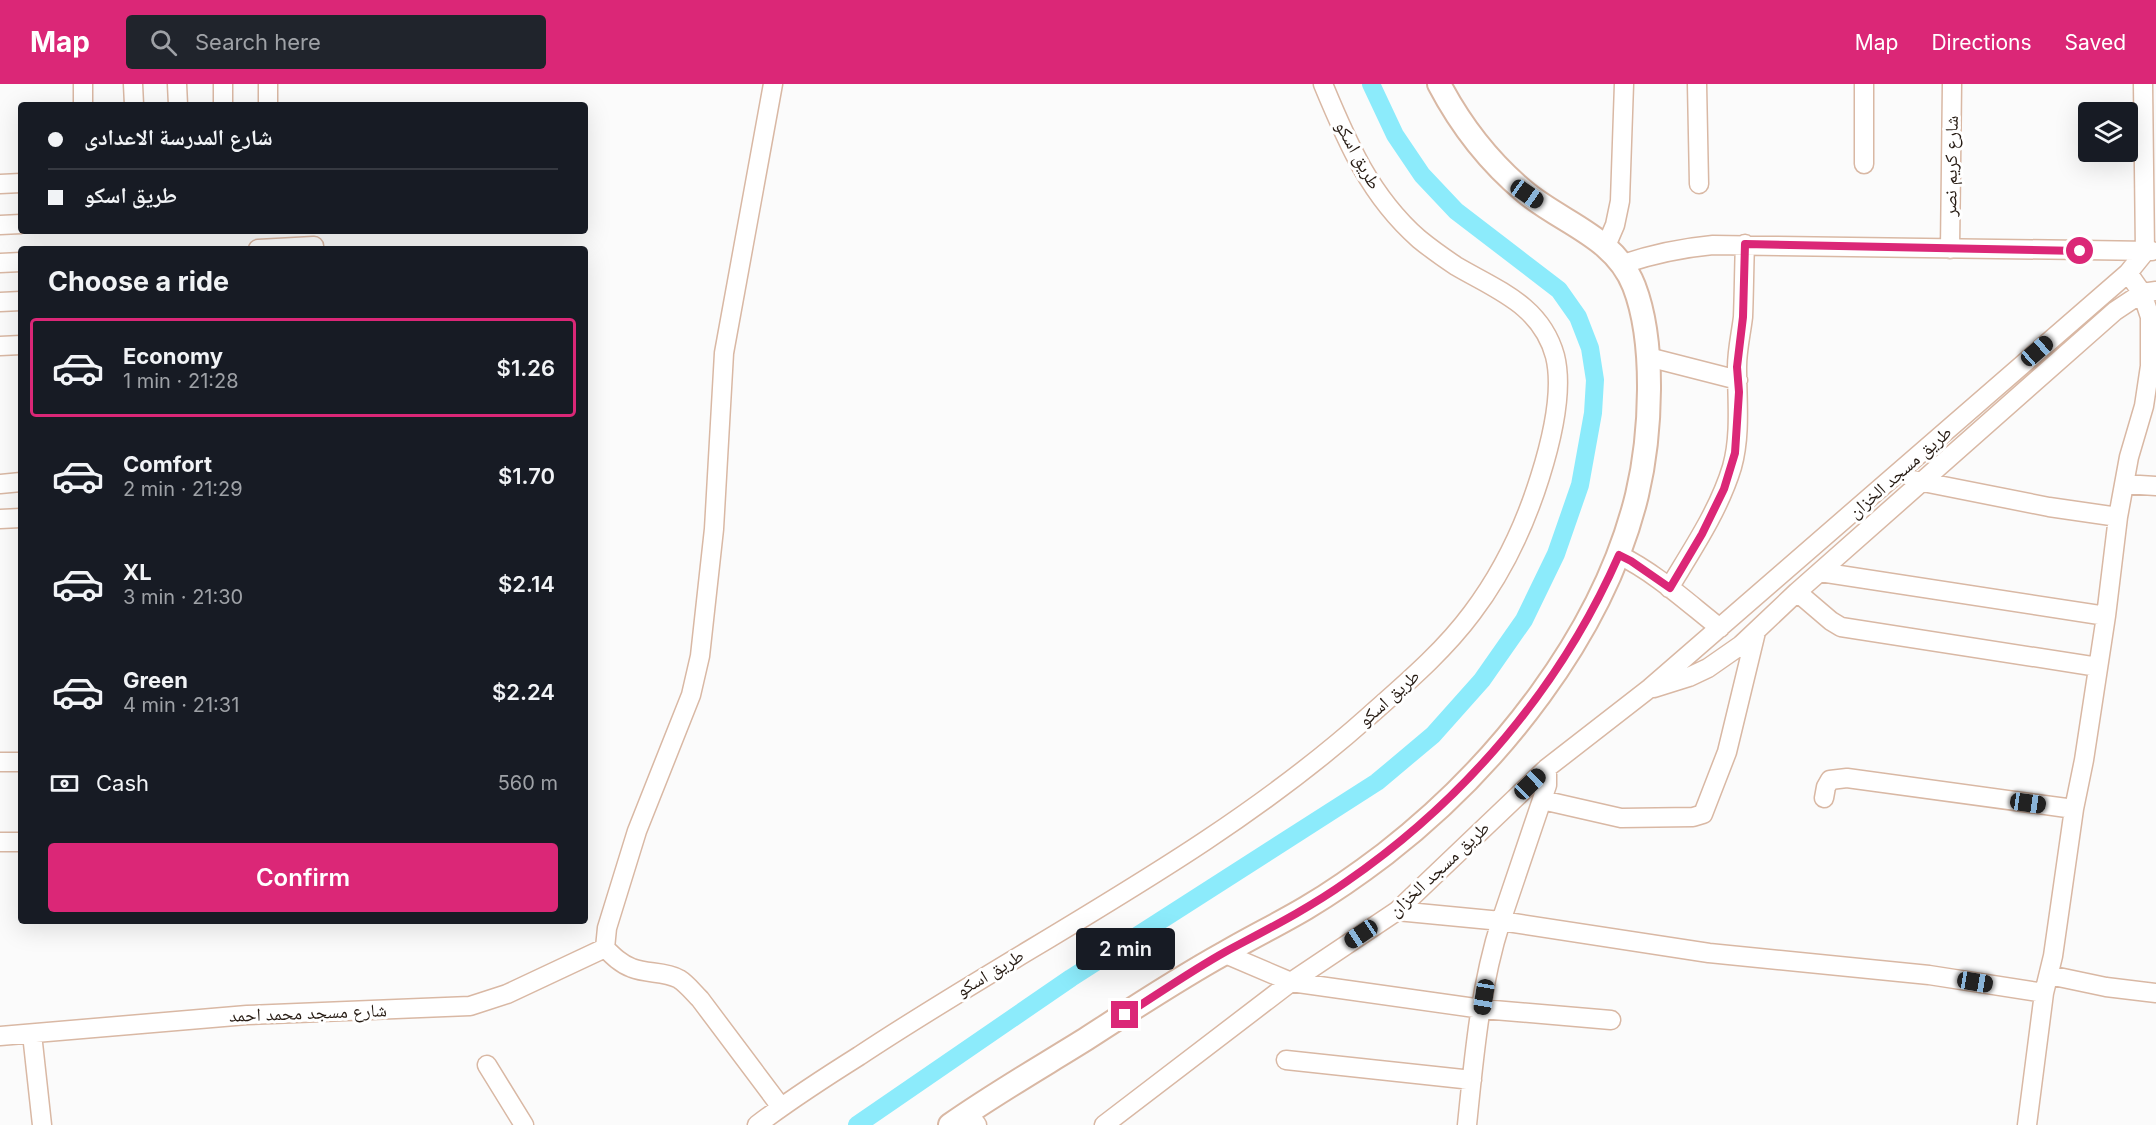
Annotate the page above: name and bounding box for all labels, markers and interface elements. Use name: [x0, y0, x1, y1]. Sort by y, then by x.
search box: [126, 15, 546, 69]
text: Map: [30, 25, 90, 59]
icon: search: [147, 26, 180, 59]
text: Search here: [195, 29, 321, 55]
text: Map: [1855, 30, 1898, 55]
text: Directions: [1931, 30, 2032, 55]
text: Saved: [2065, 30, 2126, 55]
map controls: [2078, 102, 2138, 162]
button: layers: [2078, 102, 2138, 162]
street label: شارع كريم نصر: [1939, 115, 1964, 218]
street label: طريق اسكو: [1330, 117, 1386, 193]
text: شارع المدرسة الاعدادى: [84, 124, 273, 150]
car: [1507, 176, 1547, 212]
text: طريق اسكو: [84, 182, 177, 208]
route start: [2066, 237, 2093, 264]
text: Choose a ride: [48, 265, 229, 298]
car: [2018, 332, 2056, 370]
icon: car: [51, 341, 105, 395]
text: Economy: [123, 343, 223, 369]
text: $1.26: [497, 355, 555, 381]
text: 1 min · 21:28: [123, 369, 239, 393]
street label: طريق مسجد الخزان: [1844, 421, 1956, 523]
icon: car: [51, 449, 105, 503]
text: Comfort: [123, 451, 212, 477]
text: $1.70: [498, 463, 555, 489]
text: 2 min · 21:29: [123, 477, 243, 501]
icon: car: [51, 557, 105, 611]
text: XL: [123, 559, 152, 585]
text: $2.14: [498, 571, 555, 597]
text: 3 min · 21:30: [123, 585, 243, 609]
icon: car: [51, 665, 105, 719]
street label: طريق اسكو: [1354, 665, 1424, 731]
text: Green: [123, 667, 188, 693]
text: $2.24: [492, 679, 555, 705]
text: 4 min · 21:31: [123, 693, 239, 717]
car: [1511, 765, 1549, 803]
icon: cash: [48, 767, 81, 800]
text: Cash: [96, 770, 149, 796]
text: 560 m: [498, 771, 558, 795]
car: [2009, 792, 2047, 814]
street label: طريق مسجد الخزان: [1384, 817, 1494, 921]
button: Confirm: [48, 843, 558, 912]
car: [1341, 916, 1381, 952]
callout: 2 min: [1076, 928, 1174, 970]
text: 2 min: [1099, 937, 1152, 961]
street label: طريق اسكو: [952, 944, 1028, 1002]
car: [1956, 970, 1994, 994]
car: [1472, 978, 1496, 1016]
street label: شارع مسجد محمد احمد: [229, 999, 387, 1027]
route end: [1111, 1001, 1138, 1028]

